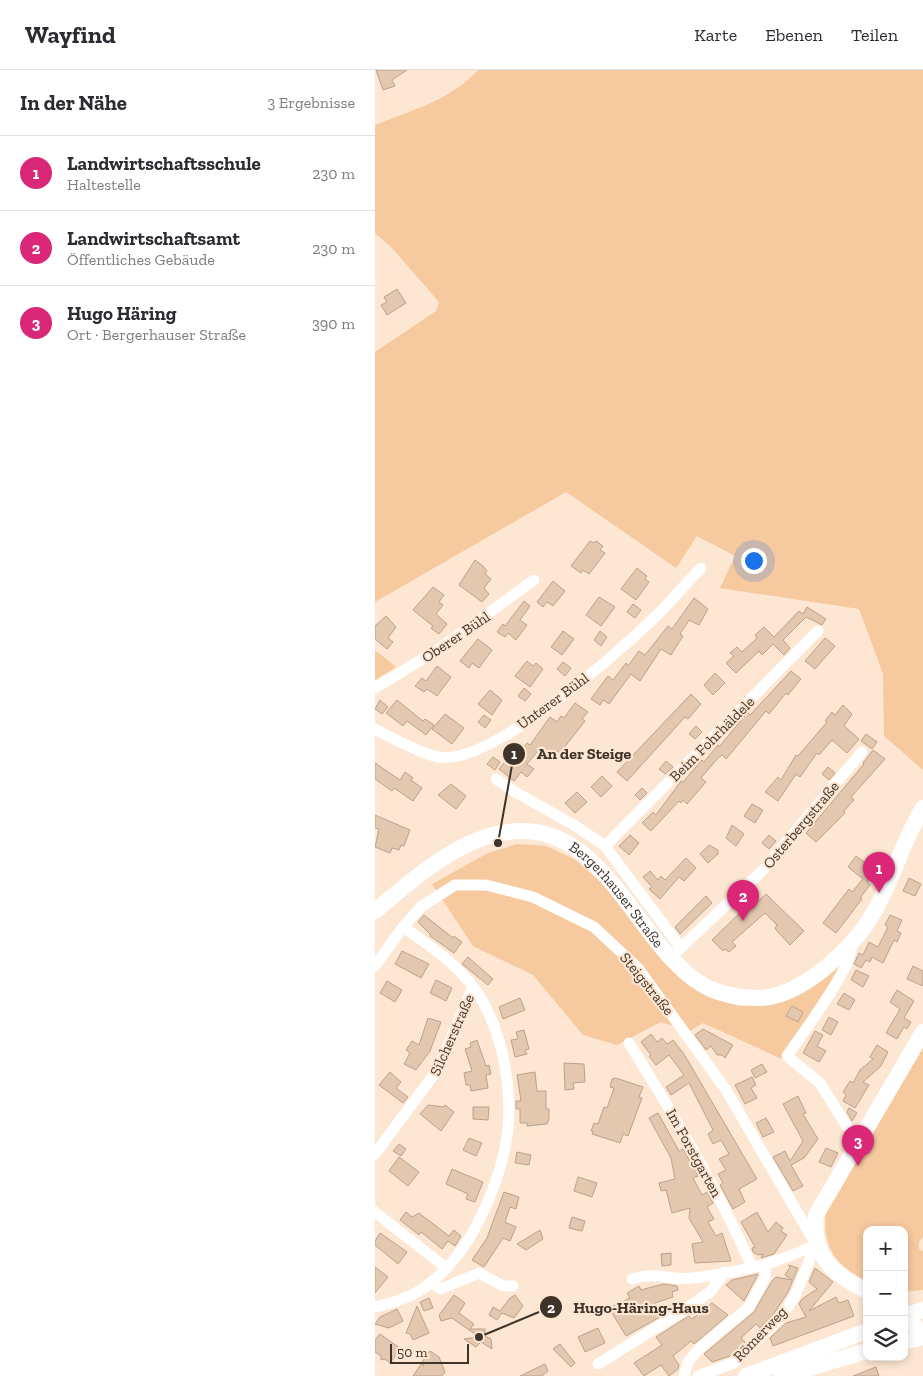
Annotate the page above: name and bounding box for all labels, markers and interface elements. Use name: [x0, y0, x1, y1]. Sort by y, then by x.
text: Wayfind: [25, 20, 116, 49]
text: Karte: [694, 24, 737, 46]
text: Ebenen: [765, 24, 823, 46]
text: Teilen: [851, 24, 898, 46]
text: In der Nähe: [20, 90, 127, 115]
text: 3 Ergebnisse: [267, 93, 355, 112]
text: Landwirtschaftsschule: [67, 152, 261, 175]
text: 1: [33, 164, 39, 183]
text: 230 m: [312, 164, 355, 183]
text: Haltestelle: [67, 175, 141, 194]
text: Landwirtschaftsamt: [67, 227, 240, 250]
text: 2: [32, 239, 40, 258]
text: 230 m: [312, 239, 355, 258]
text: Öffentliches Gebäude: [67, 250, 215, 269]
text: Hugo Häring: [67, 302, 177, 325]
text: 3: [32, 314, 40, 333]
text: 390 m: [312, 314, 355, 333]
text: Ort · Bergerhauser Straße: [67, 325, 246, 344]
your location: [741, 548, 767, 574]
street label: Oberer Bühl: [418, 608, 494, 666]
street label: Unterer Bühl: [514, 669, 592, 733]
street label: Beim Fohrhäldele: [666, 693, 758, 785]
callout: An der Steige: [501, 738, 641, 769]
text: An der Steige: [537, 744, 632, 763]
text: 1: [511, 745, 517, 763]
street label: Osterbergstraße: [759, 778, 843, 872]
street label: Bergerhauser Straße: [566, 838, 667, 951]
pin: 1: [863, 852, 895, 893]
pin: 2: [727, 880, 759, 921]
street label: Steigstraße: [616, 949, 678, 1019]
street label: Silcherstraße: [426, 991, 478, 1079]
street label: Im Forstgarten: [662, 1106, 726, 1201]
pin: 3: [842, 1125, 874, 1166]
map controls: [863, 1226, 908, 1361]
button: +: [863, 1226, 908, 1271]
button: −: [863, 1271, 908, 1316]
callout: Hugo-Häring-Haus: [538, 1292, 719, 1323]
text: Hugo-Häring-Haus: [573, 1298, 709, 1317]
text: 2: [547, 1299, 555, 1317]
street label: Römerweg: [729, 1303, 791, 1365]
button: layers: [863, 1316, 908, 1361]
scale bar: [390, 1341, 469, 1364]
text: 50 m: [397, 1344, 428, 1361]

